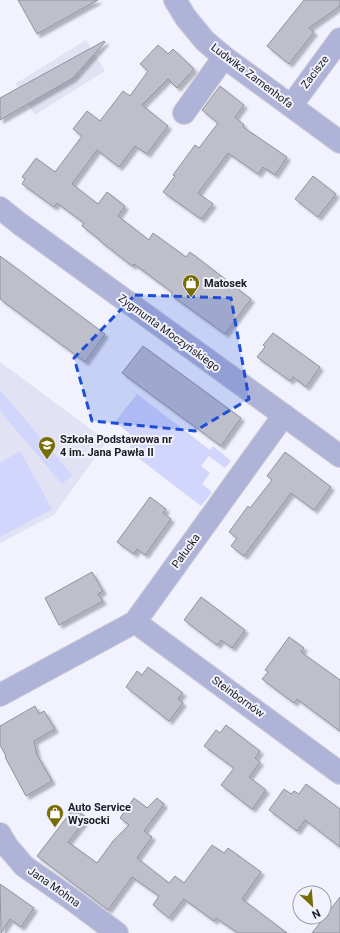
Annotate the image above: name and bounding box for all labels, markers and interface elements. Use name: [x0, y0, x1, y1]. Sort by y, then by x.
street label: Ludwika Zamenhofa: [208, 41, 296, 111]
street label: Zacisze: [298, 53, 332, 91]
shop icon: Matosek: [181, 273, 201, 298]
place label: Matosek: [204, 277, 247, 290]
street label: Zygmunta Moczyńskiego: [116, 292, 222, 374]
place label: Szkoła Podstawowa nr 4 im. Jana Pawła II: [60, 433, 172, 459]
school or university icon: Szkoła Podstawowa nr 4 im. Jana Pawła II: [37, 435, 57, 460]
street label: Pałucka: [169, 531, 203, 571]
street label: Steinbornów: [209, 674, 267, 721]
place label: Auto Service Wysocki: [68, 801, 131, 827]
shop icon: Auto Service Wysocki: [45, 803, 65, 828]
street label: Jana Mohna: [25, 864, 83, 910]
north arrow: [292, 885, 332, 925]
text: N: [310, 906, 323, 921]

